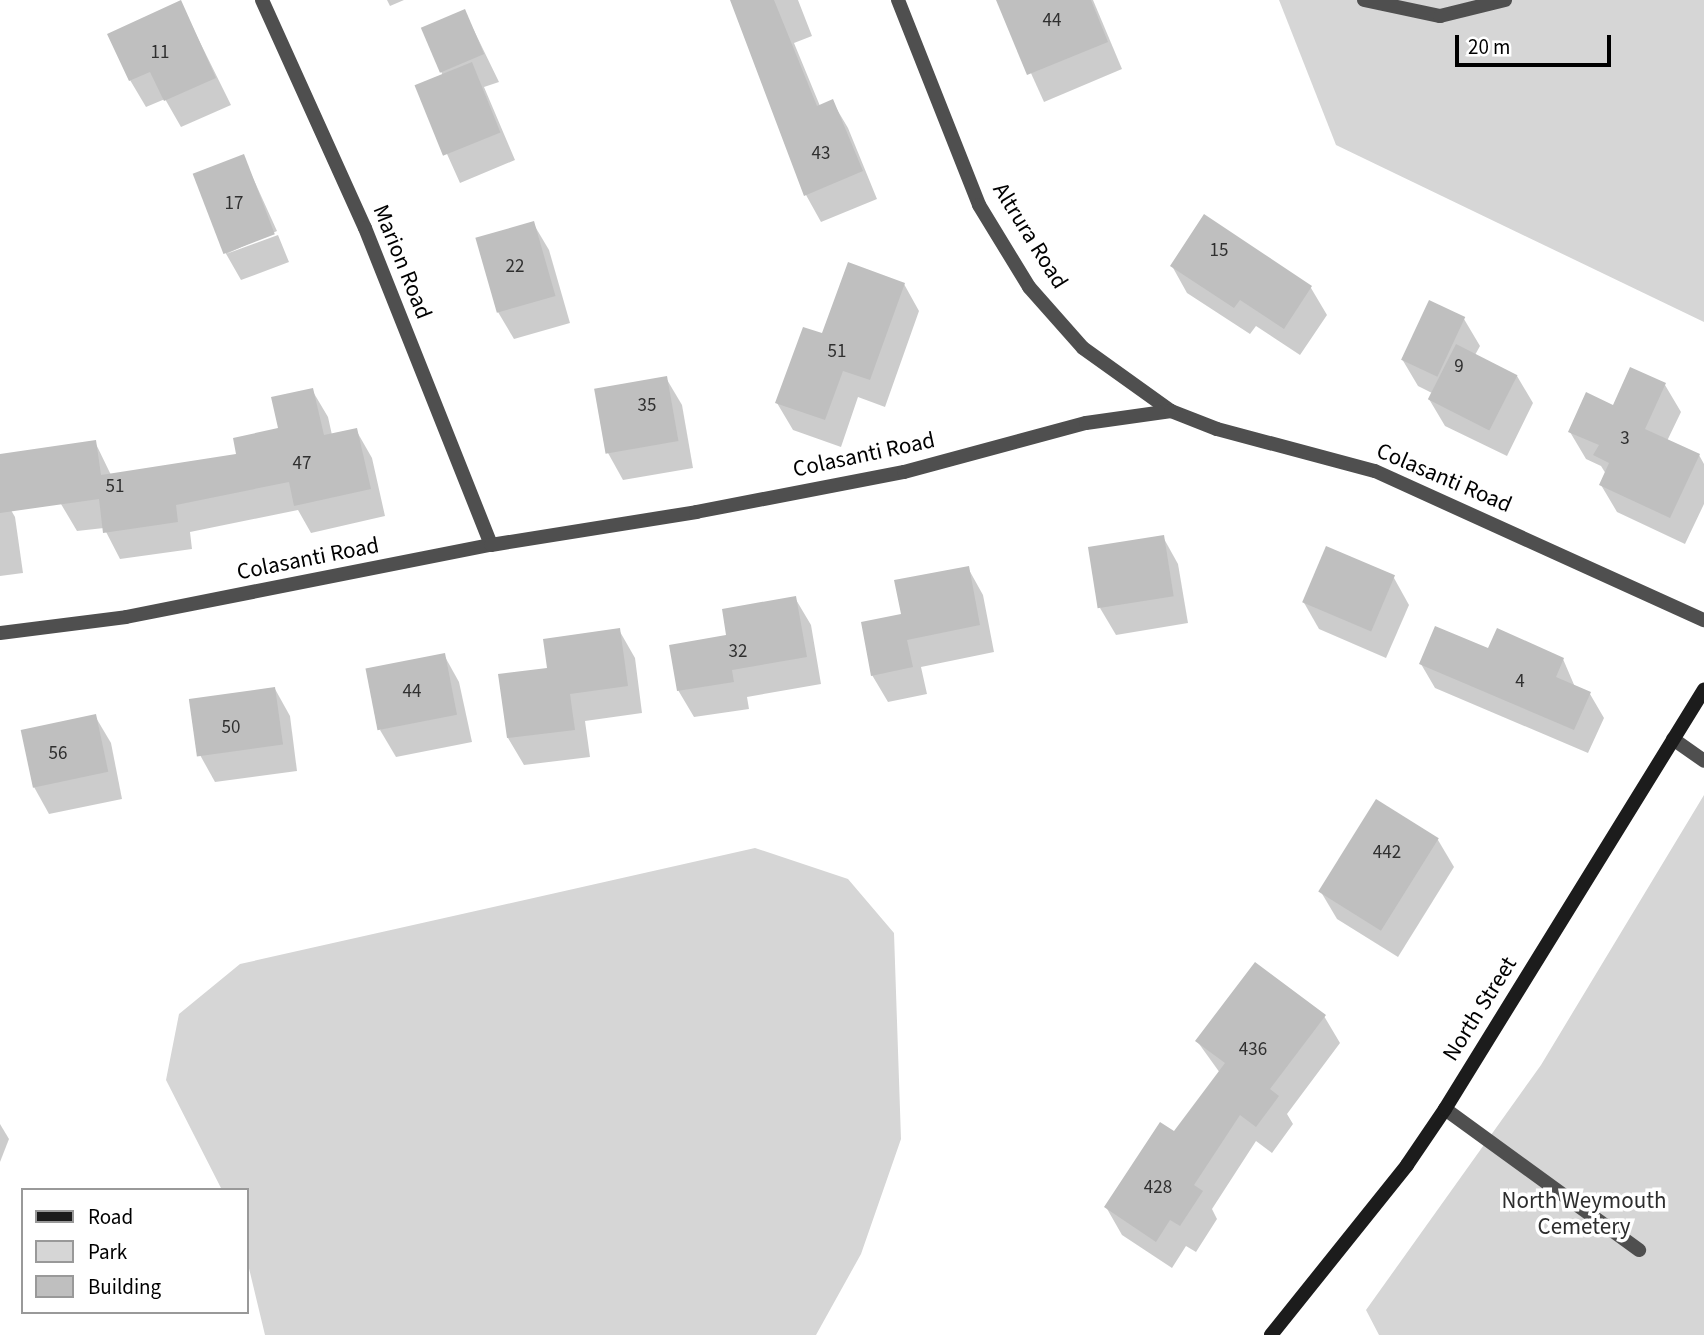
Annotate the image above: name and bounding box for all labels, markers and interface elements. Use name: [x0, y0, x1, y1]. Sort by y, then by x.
house number: 44: [1043, 10, 1061, 32]
scale bar: [1459, 21, 1615, 65]
text: 20 m: [1468, 32, 1510, 62]
house number: 11: [151, 42, 169, 64]
house number: 43: [812, 143, 830, 165]
street label: Altrura Road: [987, 178, 1073, 294]
house number: 17: [225, 193, 243, 215]
street label: Marion Road: [367, 201, 437, 323]
house number: 15: [1210, 240, 1228, 262]
house number: 22: [506, 256, 524, 278]
house number: 51: [828, 341, 846, 363]
house number: 9: [1454, 356, 1464, 378]
house number: 35: [638, 395, 656, 417]
street label: Colasanti Road: [791, 427, 937, 483]
house number: 3: [1620, 428, 1630, 450]
street label: Colasanti Road: [1372, 437, 1516, 519]
house number: 47: [293, 453, 311, 475]
house number: 51: [106, 476, 124, 498]
street label: Colasanti Road: [235, 532, 381, 586]
house number: 32: [729, 641, 747, 663]
house number: 4: [1515, 671, 1525, 693]
house number: 44: [403, 681, 421, 703]
house number: 50: [222, 717, 240, 739]
house number: 56: [49, 743, 67, 765]
house number: 442: [1373, 842, 1401, 864]
street label: North Street: [1437, 952, 1523, 1066]
house number: 436: [1239, 1039, 1267, 1061]
house number: 428: [1144, 1177, 1172, 1199]
park label: North Weymouth Cemetery: [1502, 1187, 1666, 1241]
legend: [21, 1188, 248, 1314]
text: Road: [88, 1202, 133, 1232]
text: Park: [88, 1237, 127, 1267]
text: Building: [88, 1272, 161, 1302]

